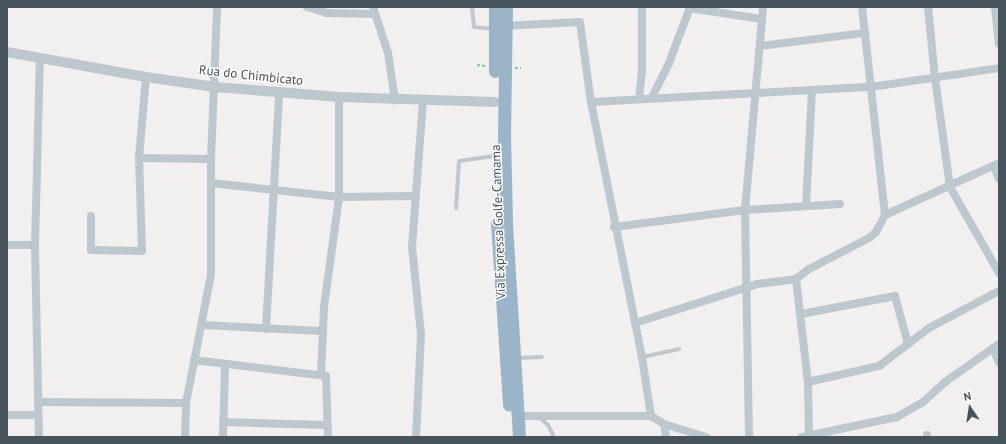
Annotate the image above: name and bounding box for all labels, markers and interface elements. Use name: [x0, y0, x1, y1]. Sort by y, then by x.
street label: Rua do Chimbicato: [198, 63, 304, 89]
street label: Via Expressa Golfe-Camama: [488, 144, 510, 300]
north arrow: [950, 388, 990, 428]
text: N: [962, 389, 972, 404]

